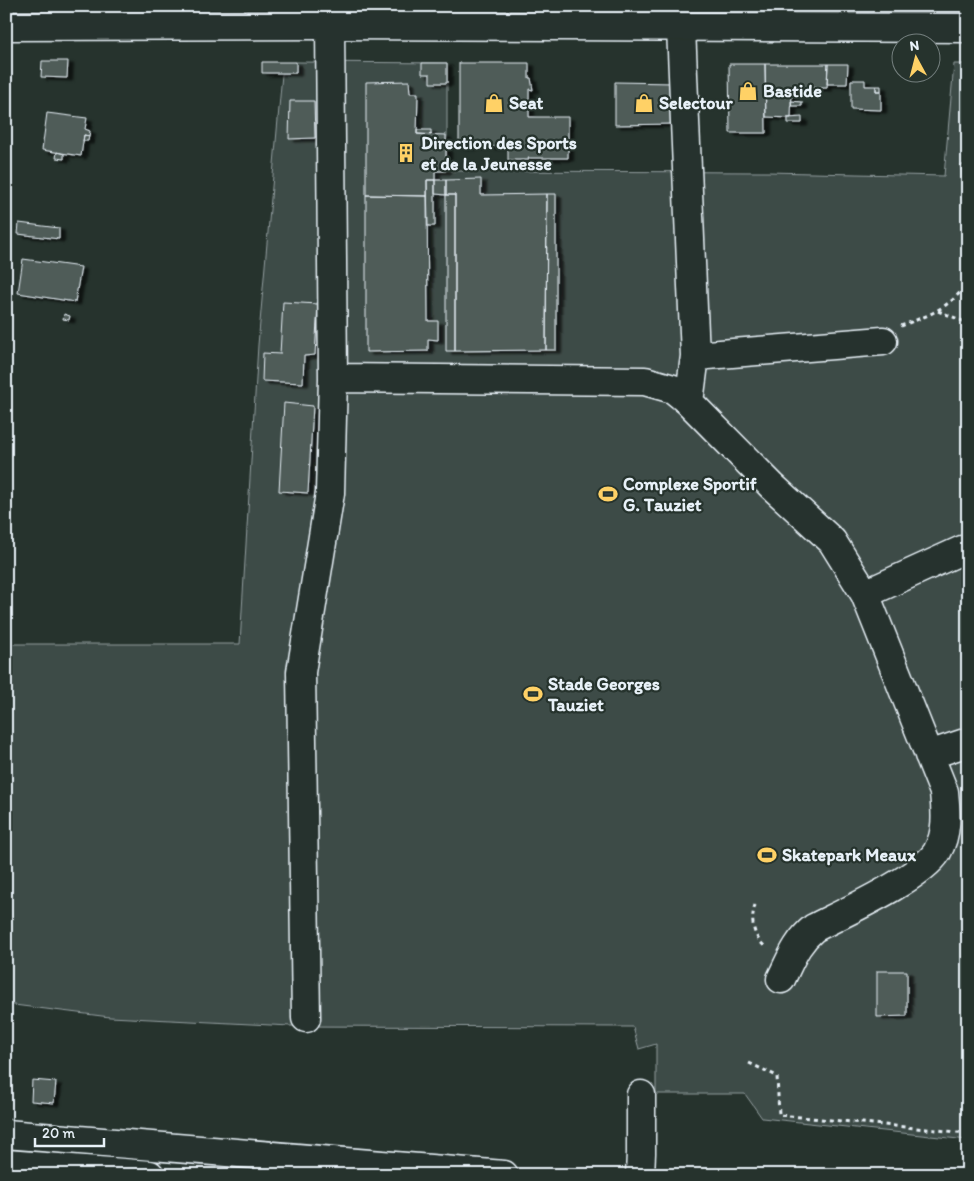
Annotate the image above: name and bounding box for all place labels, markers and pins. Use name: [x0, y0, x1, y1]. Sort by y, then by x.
shop icon: Bastide: [737, 80, 759, 102]
place label: Bastide: [763, 80, 822, 102]
shop icon: Seat: [483, 92, 505, 114]
place label: Seat: [509, 92, 544, 114]
shop icon: Selectour: [633, 92, 655, 114]
place label: Selectour: [659, 92, 733, 114]
place label: Direction des Sports et de la Jeunesse: [421, 132, 577, 175]
building icon: Direction des Sports et de la Jeunesse: [395, 142, 417, 164]
place label: Complexe Sportif G. Tauziet: [623, 473, 757, 516]
sports icon: Complexe Sportif G. Tauziet: [597, 483, 619, 505]
place label: Stade Georges Tauziet: [547, 673, 660, 716]
sports icon: Stade Georges Tauziet: [522, 683, 544, 705]
sports icon: Skatepark Meaux: [756, 844, 778, 866]
place label: Skatepark Meaux: [782, 844, 917, 866]

